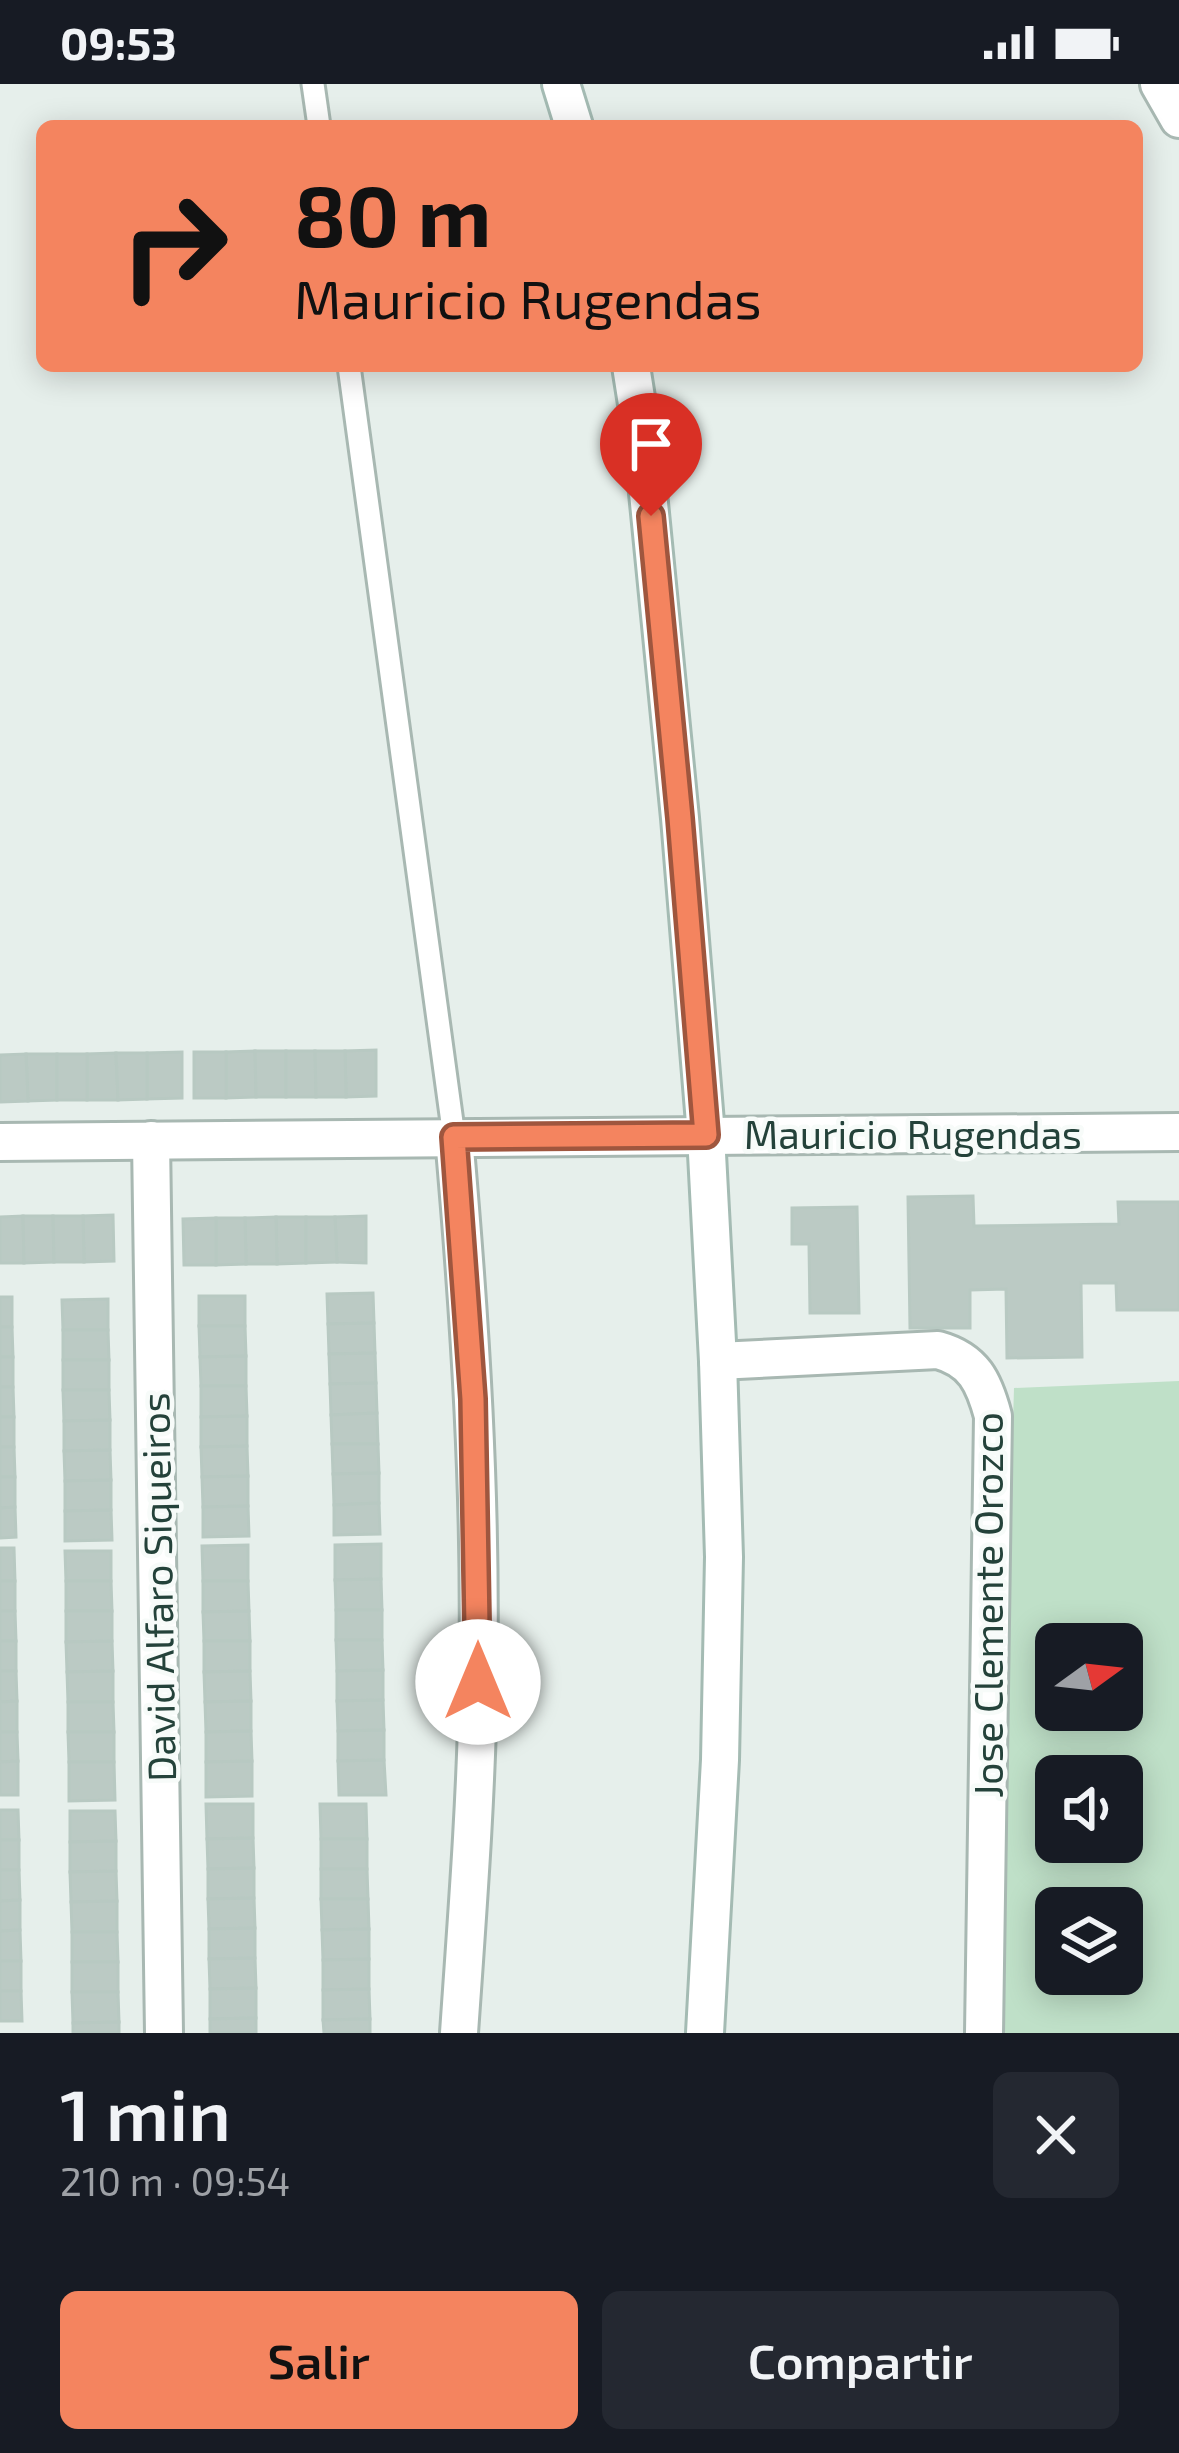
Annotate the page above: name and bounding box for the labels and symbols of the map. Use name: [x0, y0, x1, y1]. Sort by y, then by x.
pin: [600, 393, 702, 516]
street label: Mauricio Rugendas: [744, 1110, 1082, 1157]
street label: David Alfaro Siqueiros: [130, 1392, 184, 1782]
street label: Jose Clemente Orozco: [964, 1412, 1011, 1798]
position arrow: [415, 1619, 541, 1745]
north arrow: [1035, 1623, 1143, 1731]

